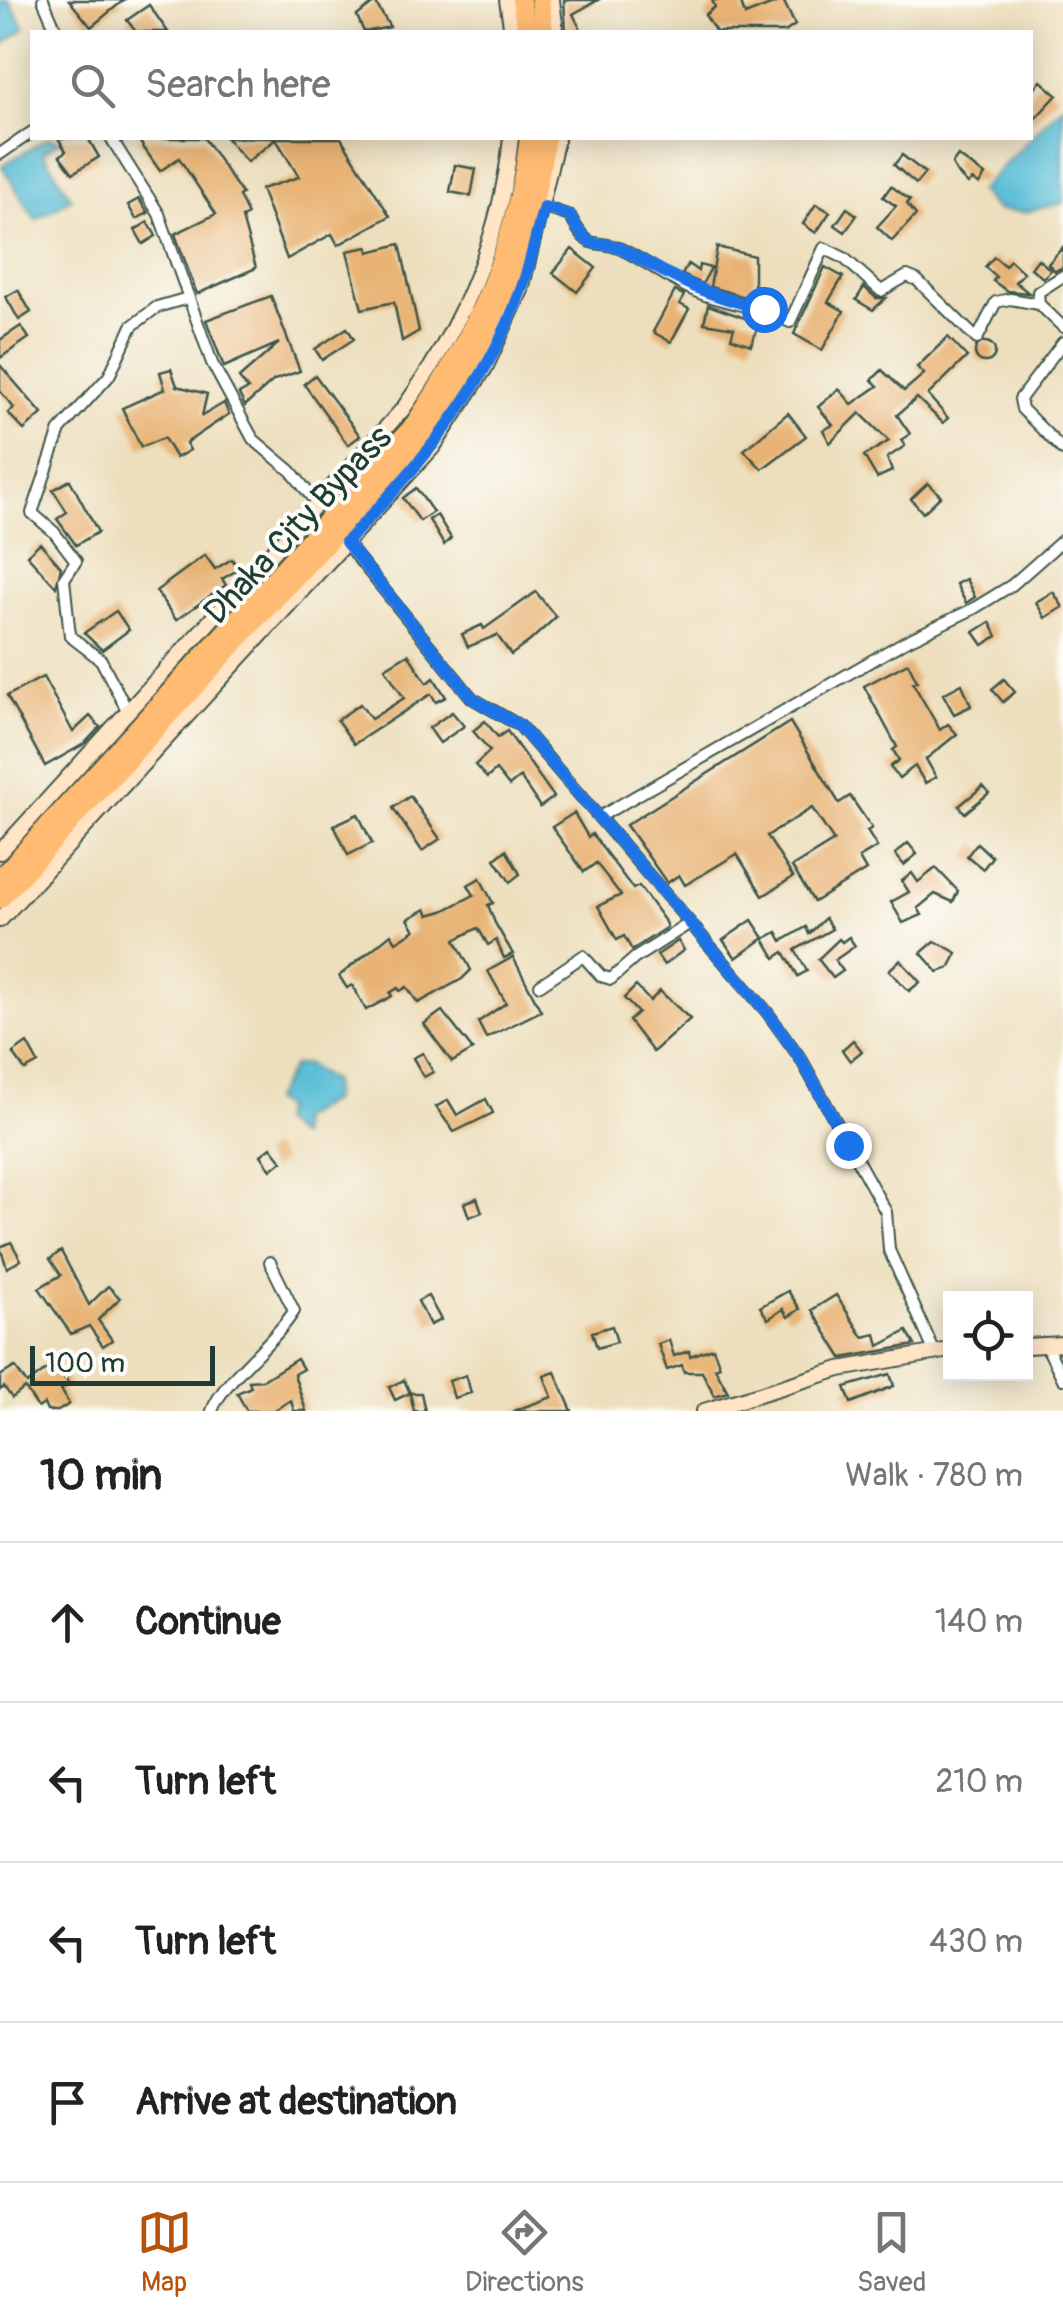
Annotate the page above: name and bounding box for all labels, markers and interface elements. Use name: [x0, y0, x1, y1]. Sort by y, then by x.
search box: [30, 30, 1033, 140]
icon: search: [65, 58, 120, 113]
text: Search here: [145, 61, 331, 109]
route start: [742, 287, 788, 333]
street label: Dhaka City Bypass: [194, 416, 402, 634]
route end: [826, 1123, 872, 1169]
map controls: [943, 1291, 1033, 1381]
button: locate: [943, 1291, 1033, 1381]
scale bar: [30, 1341, 215, 1386]
text: 100 m: [45, 1346, 125, 1381]
text: 10 min: [40, 1450, 162, 1502]
text: Walk · 780 m: [845, 1456, 1023, 1496]
icon: ahead: [40, 1595, 95, 1650]
text: Continue: [135, 1598, 281, 1646]
text: 140 m: [935, 1602, 1023, 1642]
icon: left: [40, 1755, 95, 1810]
text: Turn left: [135, 1758, 276, 1806]
text: 210 m: [935, 1762, 1023, 1802]
icon: left: [40, 1915, 95, 1970]
text: Turn left: [135, 1918, 276, 1966]
text: 430 m: [929, 1922, 1023, 1962]
icon: arrive: [40, 2075, 95, 2130]
text: Arrive at destination: [135, 2078, 457, 2126]
tab: Map: [137, 2205, 192, 2300]
tab: Directions: [465, 2205, 584, 2300]
tab: Saved: [857, 2205, 926, 2300]

